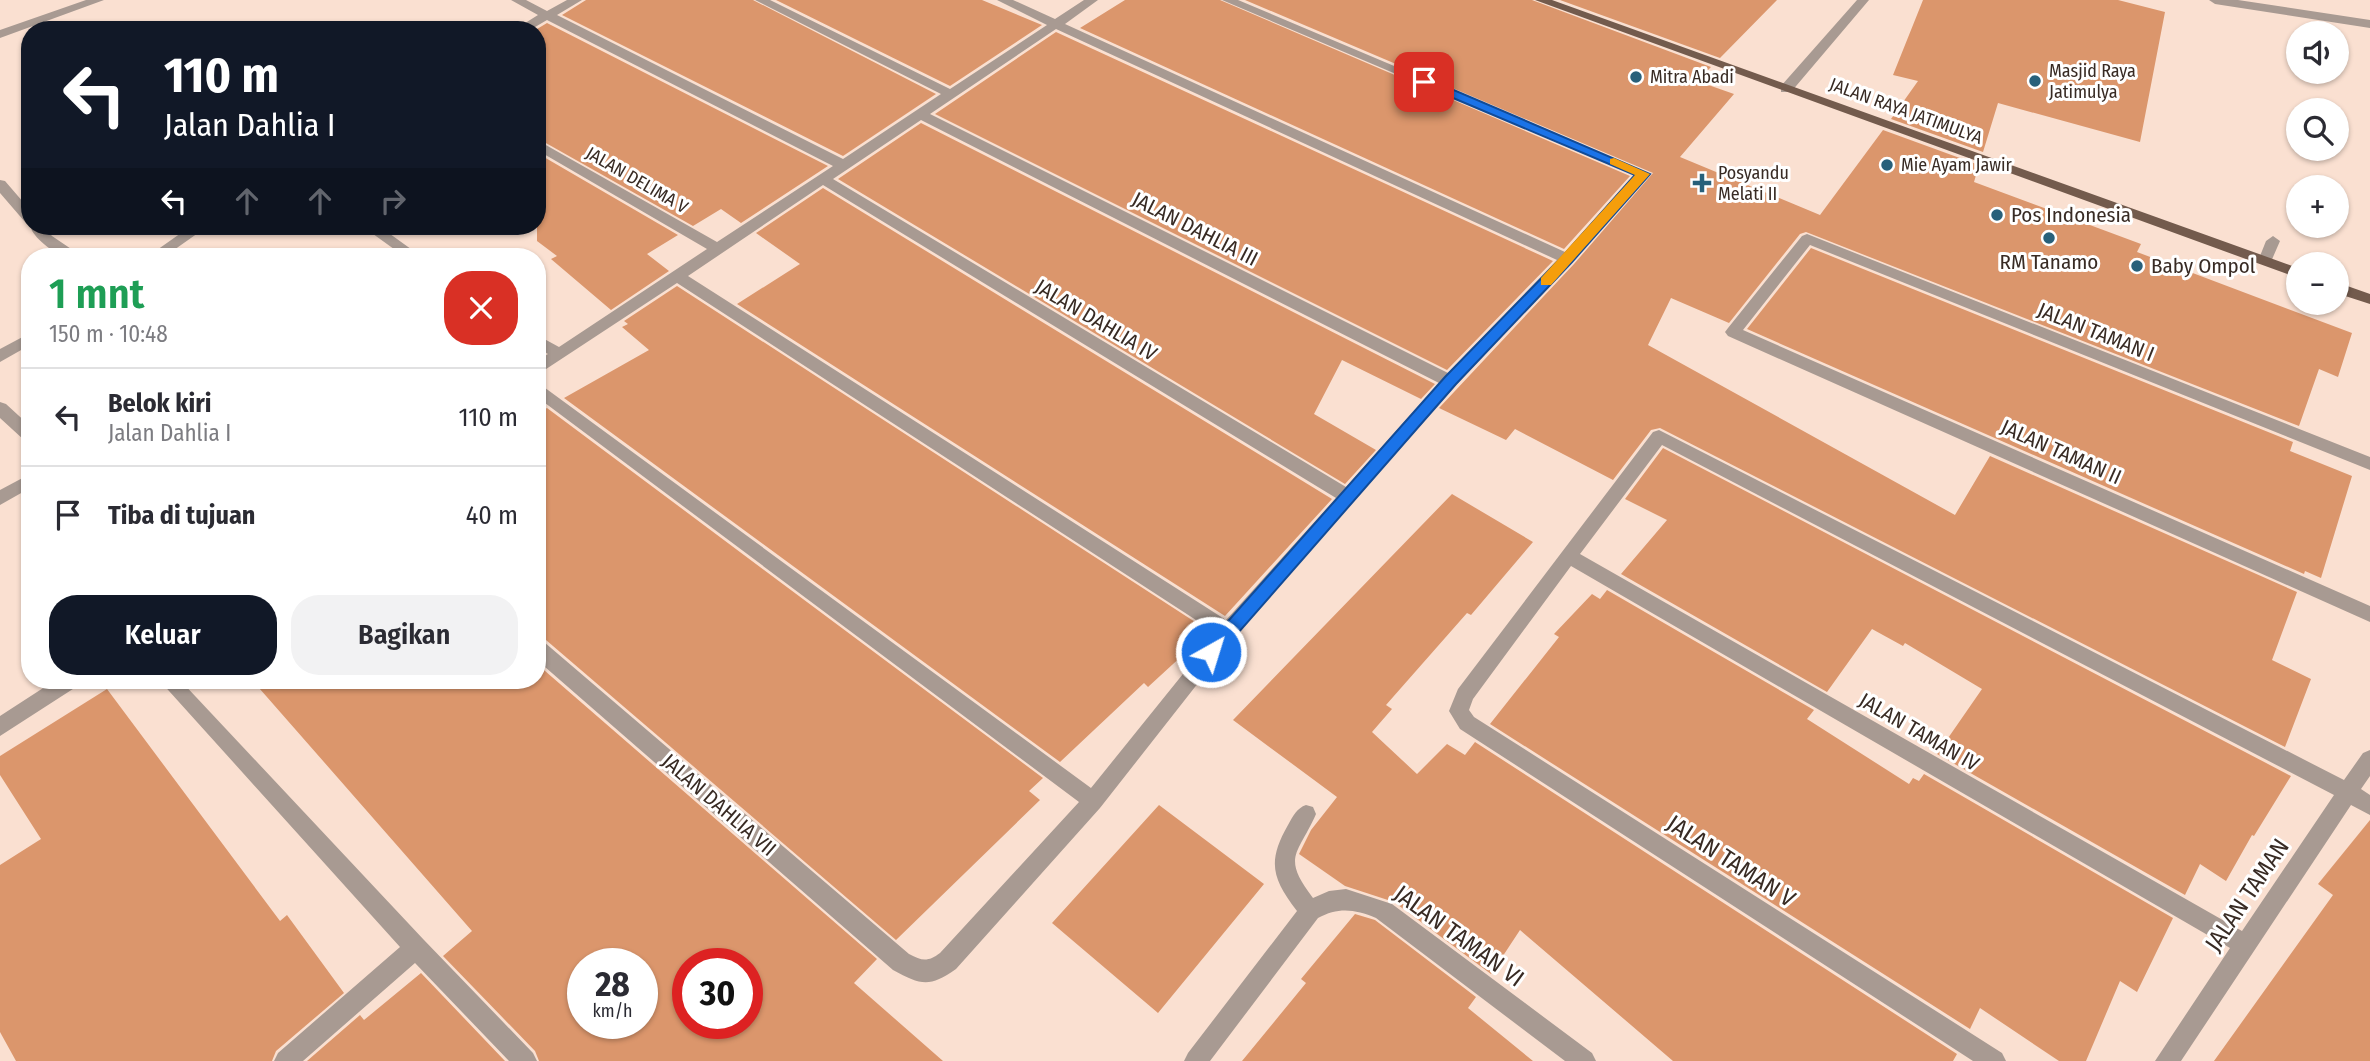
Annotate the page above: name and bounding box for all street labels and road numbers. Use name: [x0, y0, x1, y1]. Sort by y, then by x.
street label: JALAN RAYA JATIMULYA: [1827, 73, 1986, 149]
street label: JALAN DELIMA V: [582, 142, 693, 219]
street label: JALAN DAHLIA III: [1128, 186, 1262, 272]
street label: JALAN DAHLIA IV: [1030, 273, 1162, 367]
street label: JALAN TAMAN I: [2034, 297, 2158, 367]
street label: JALAN TAMAN II: [1997, 414, 2125, 490]
street label: JALAN TAMAN IV: [1854, 687, 1984, 777]
street label: JALAN DAHLIA VII: [656, 748, 782, 862]
street label: JALAN TAMAN V: [1662, 809, 1801, 913]
street label: JALAN TAMAN: [2199, 834, 2295, 956]
street label: JALAN TAMAN VI: [1389, 880, 1529, 992]

